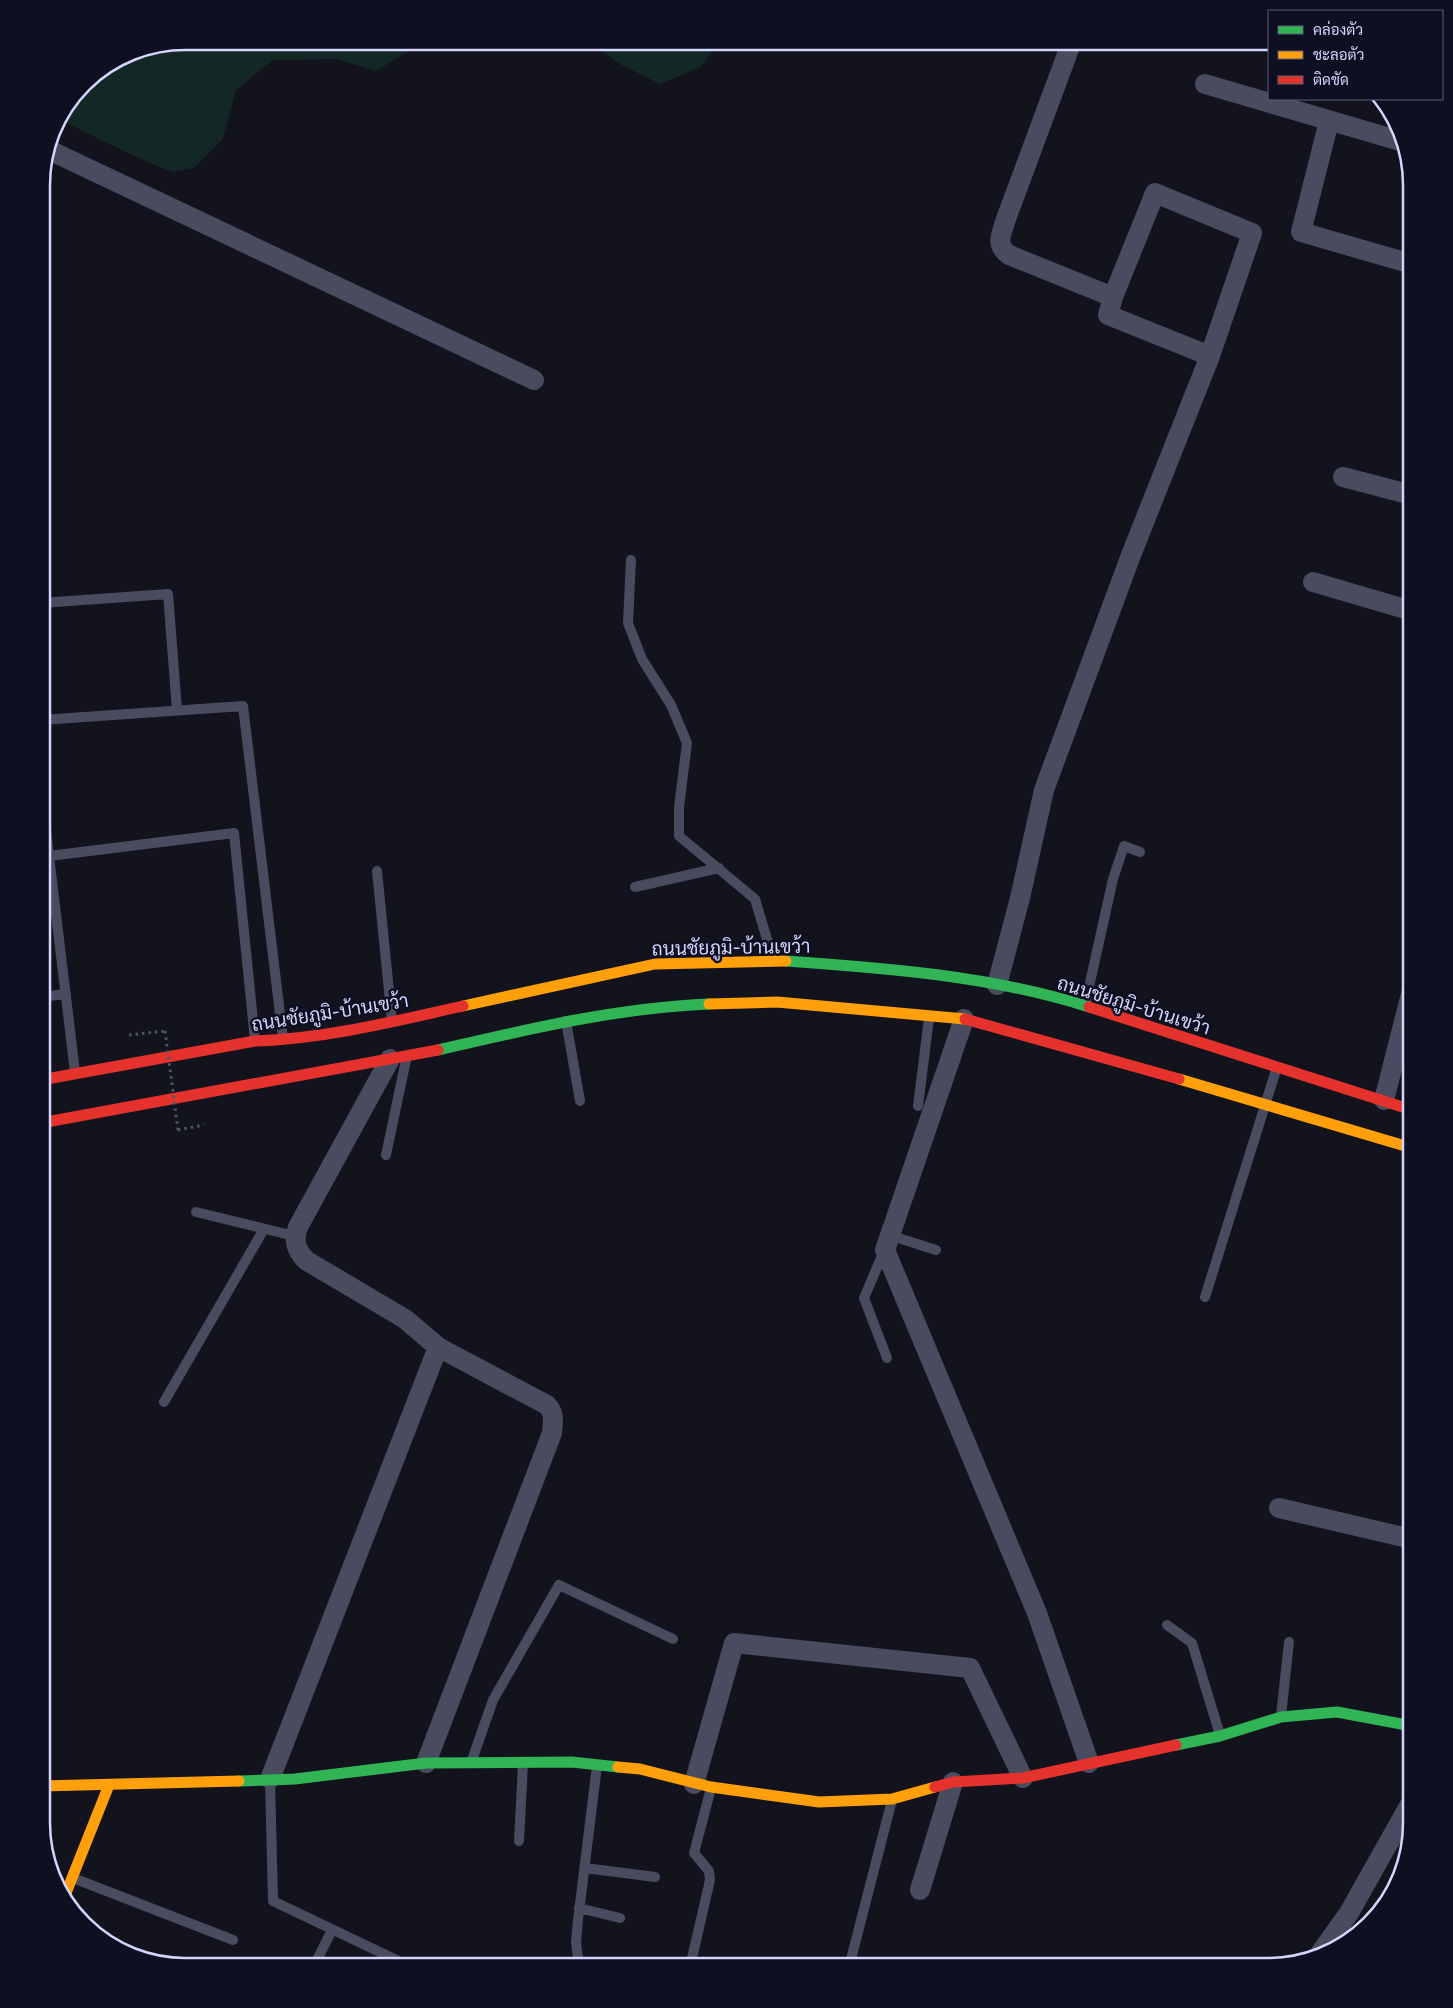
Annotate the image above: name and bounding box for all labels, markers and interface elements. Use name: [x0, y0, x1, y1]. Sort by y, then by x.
legend: [1268, 10, 1443, 100]
text: คล่องตัว: [1313, 20, 1363, 38]
text: ชะลอตัว: [1313, 45, 1364, 63]
text: ติดขัด: [1313, 70, 1349, 88]
street label: ถนนชัยภูมิ-บ้านเขว้า: [651, 934, 811, 962]
street label: ถนนชัยภูมิ-บ้านเขว้า: [1054, 970, 1213, 1042]
street label: ถนนชัยภูมิ-บ้านเขว้า: [250, 988, 411, 1038]

